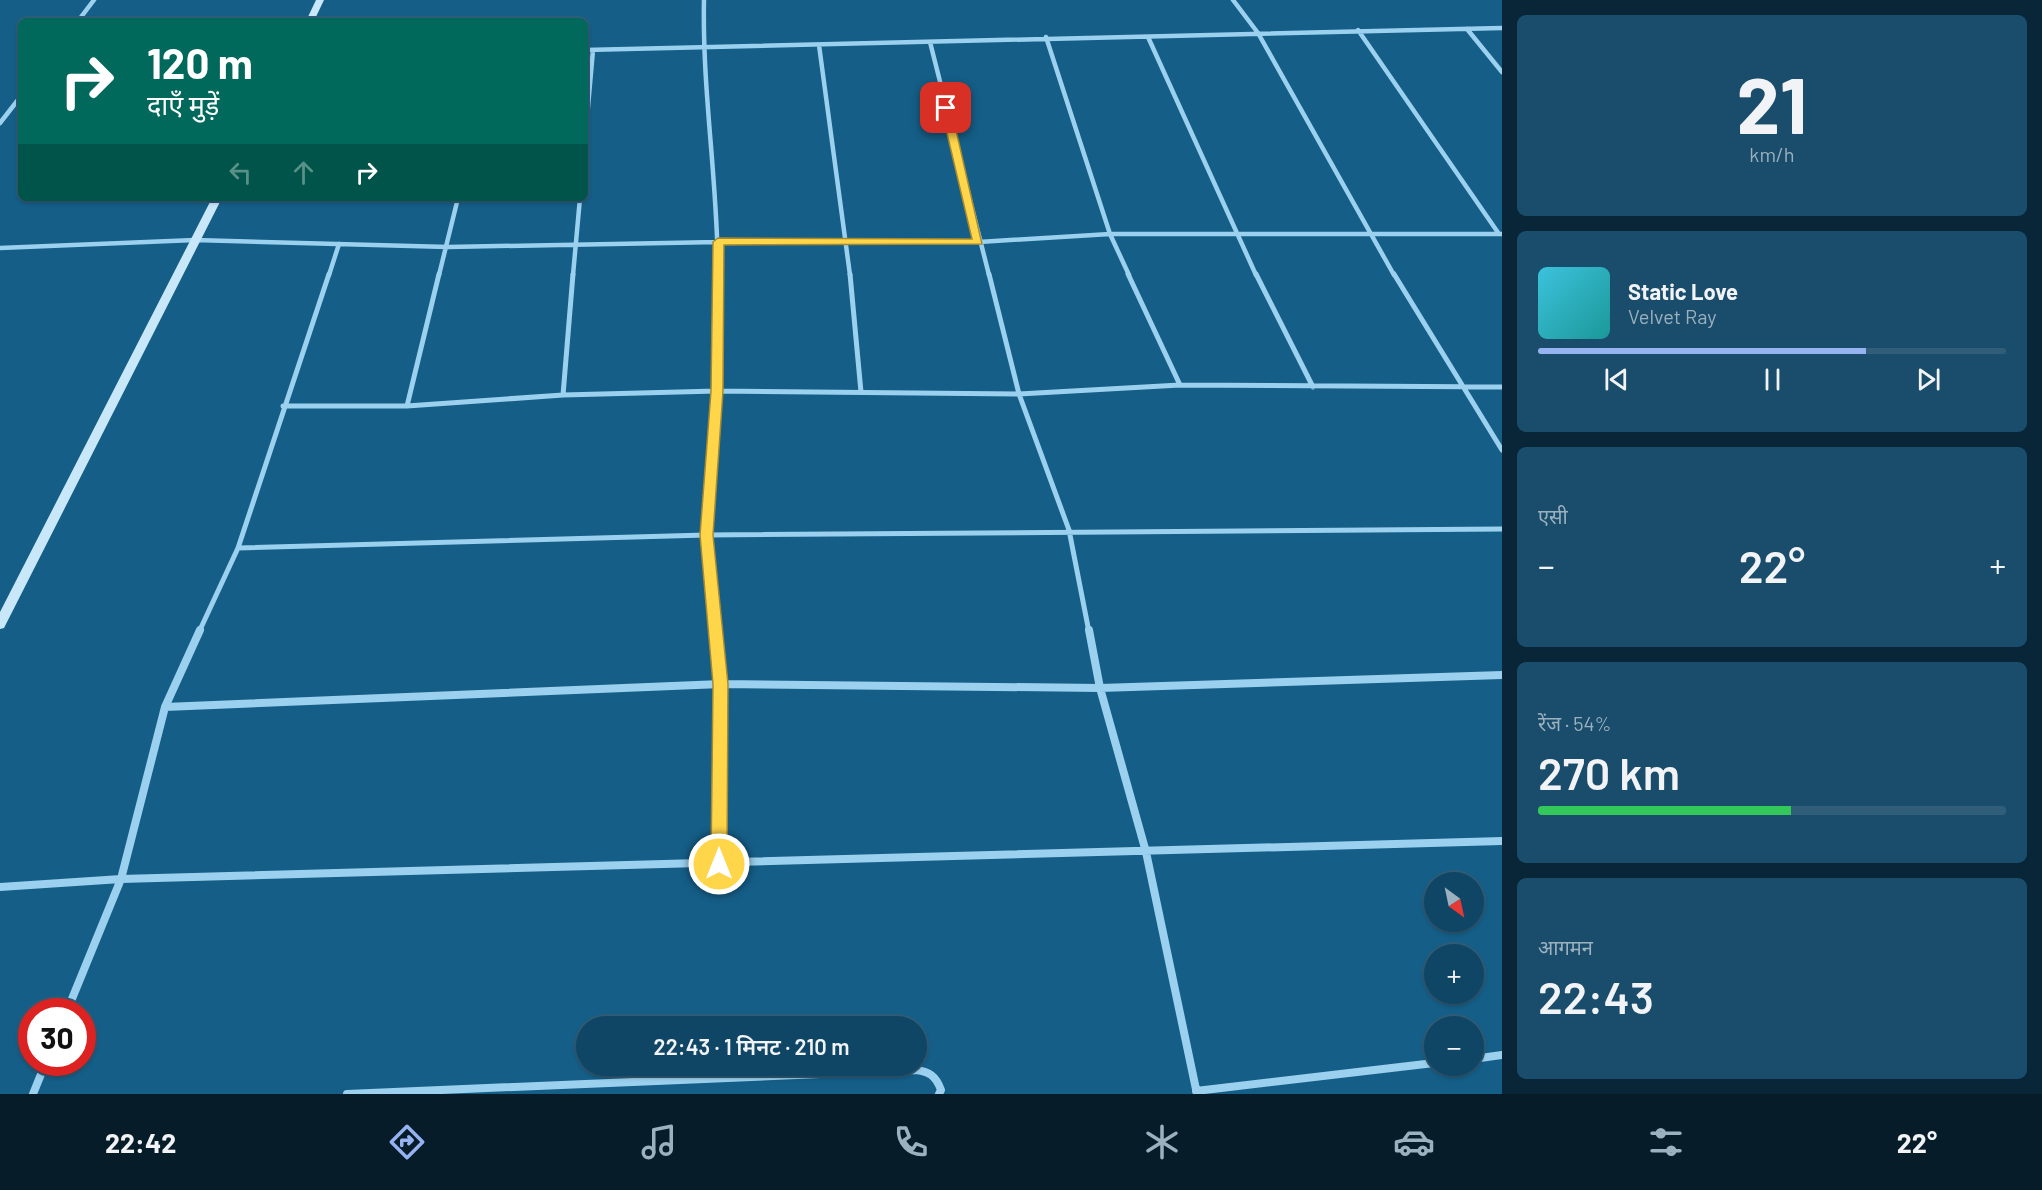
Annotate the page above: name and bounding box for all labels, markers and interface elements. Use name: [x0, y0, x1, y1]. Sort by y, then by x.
text: 120 m: [147, 37, 253, 87]
icon: right: [48, 42, 126, 120]
text: 21: [1737, 56, 1807, 150]
pin: [920, 82, 971, 133]
text: दाएँ मुड़ें: [147, 88, 219, 120]
icon: arrive: [929, 91, 962, 124]
text: km/h: [1749, 142, 1795, 166]
icon: left: [224, 156, 257, 189]
icon: ahead: [287, 156, 320, 189]
icon: right: [350, 156, 383, 189]
text: Static Love: [1628, 278, 1738, 304]
text: Velvet Ray: [1628, 304, 1717, 328]
icon: previous: [1600, 363, 1633, 396]
icon: pause: [1756, 363, 1789, 396]
icon: next: [1912, 363, 1945, 396]
text: एसी: [1538, 504, 1568, 528]
text: 22°: [1739, 538, 1805, 592]
text: −: [1538, 545, 1555, 585]
text: +: [1989, 545, 2006, 585]
text: रेंज · 54%: [1538, 711, 1611, 735]
text: 270 km: [1538, 745, 1680, 799]
position arrow: [687, 832, 751, 896]
north arrow: [1424, 872, 1484, 932]
map controls: [1424, 872, 1484, 1076]
text: आगमन: [1538, 935, 1593, 959]
button: +: [1424, 944, 1484, 1004]
text: 22:43: [1538, 969, 1654, 1023]
speed limit sign: 30: [18, 998, 96, 1076]
button: −: [1424, 1016, 1484, 1076]
text: 22:43 · 1 मिनट · 210 m: [654, 1033, 849, 1059]
icon: directions: [386, 1121, 428, 1163]
icon: music: [638, 1121, 680, 1163]
icon: phone: [890, 1121, 932, 1163]
icon: climate: [1141, 1121, 1183, 1163]
icon: car: [1393, 1121, 1435, 1163]
icon: filters: [1645, 1121, 1687, 1163]
text: 22:42: [105, 1126, 176, 1158]
text: 22°: [1897, 1126, 1937, 1158]

